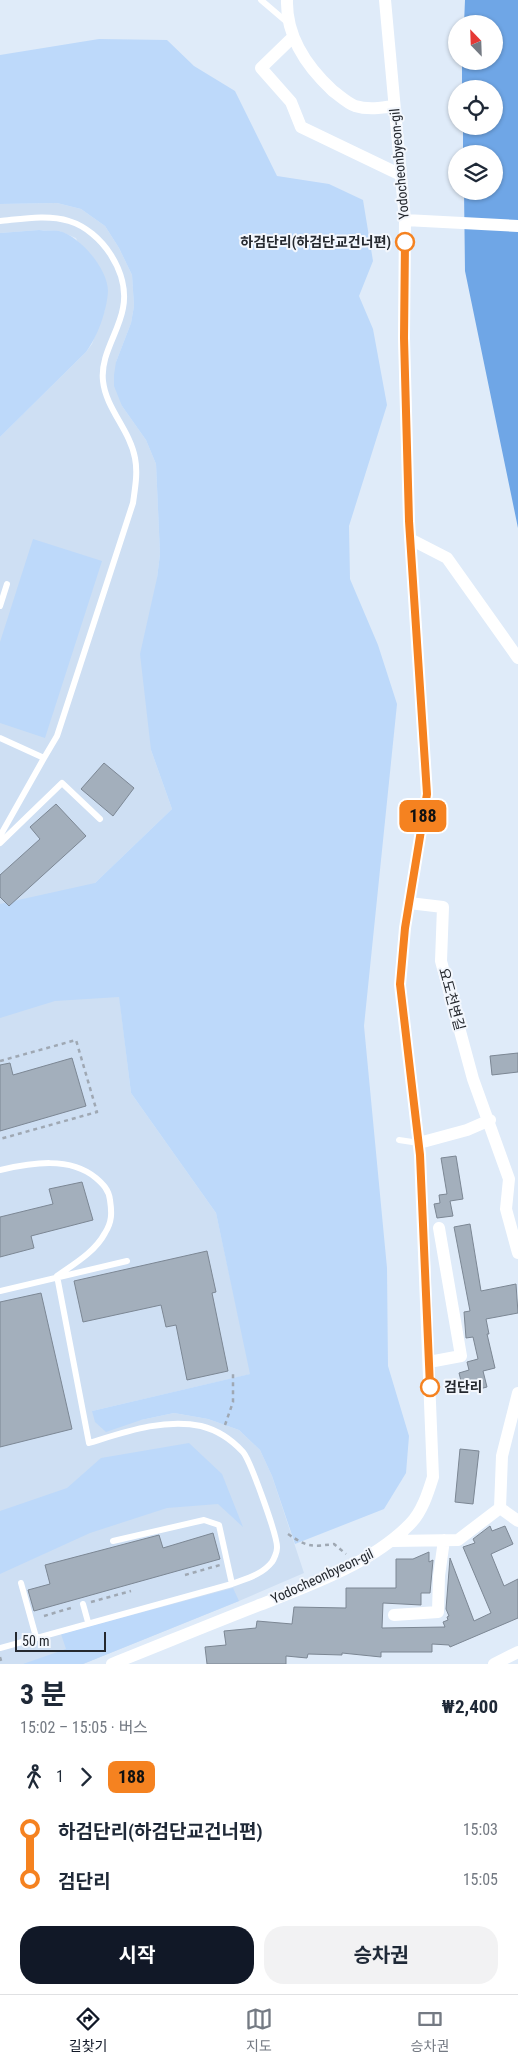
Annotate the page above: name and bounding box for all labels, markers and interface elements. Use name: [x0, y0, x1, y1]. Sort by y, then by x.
north arrow: [448, 15, 502, 70]
map controls: [448, 15, 503, 200]
button: locate: [448, 80, 503, 135]
street label: Yodocheonbyeon-gil: [386, 108, 412, 220]
button: layers: [448, 145, 503, 200]
marker: 하검단리(하검단교건너편): [395, 232, 415, 252]
place label: 하검단리(하검단교건너편): [240, 234, 391, 251]
line badge: 188: [394, 800, 452, 832]
text: 188: [409, 805, 437, 826]
street label: 요도천변길: [436, 966, 468, 1032]
marker: 검단리: [420, 1377, 440, 1397]
place label: 검단리: [444, 1379, 483, 1395]
street label: Yodocheonbyeon-gil: [268, 1545, 376, 1607]
scale bar: [15, 1629, 106, 1652]
text: 50 m: [22, 1633, 50, 1649]
text: 3 분: [20, 1678, 66, 1711]
text: ₩2,400: [442, 1695, 498, 1718]
text: 15:02 – 15:05 · 버스: [20, 1718, 148, 1737]
icon: walk: [20, 1763, 48, 1791]
icon: forward: [72, 1763, 100, 1791]
text: 188: [118, 1766, 145, 1787]
text: 1: [56, 1767, 64, 1786]
text: 하검단리(하검단교건너편): [58, 1820, 263, 1843]
text: 15:03: [463, 1820, 498, 1839]
text: 검단리: [58, 1870, 110, 1893]
text: 15:05: [463, 1870, 498, 1889]
button: 시작: [20, 1926, 254, 1984]
button: 승차권: [264, 1926, 498, 1984]
tab: 길찾기: [69, 2005, 107, 2055]
tab: 지도: [245, 2005, 273, 2055]
tab: 승차권: [411, 2005, 449, 2055]

